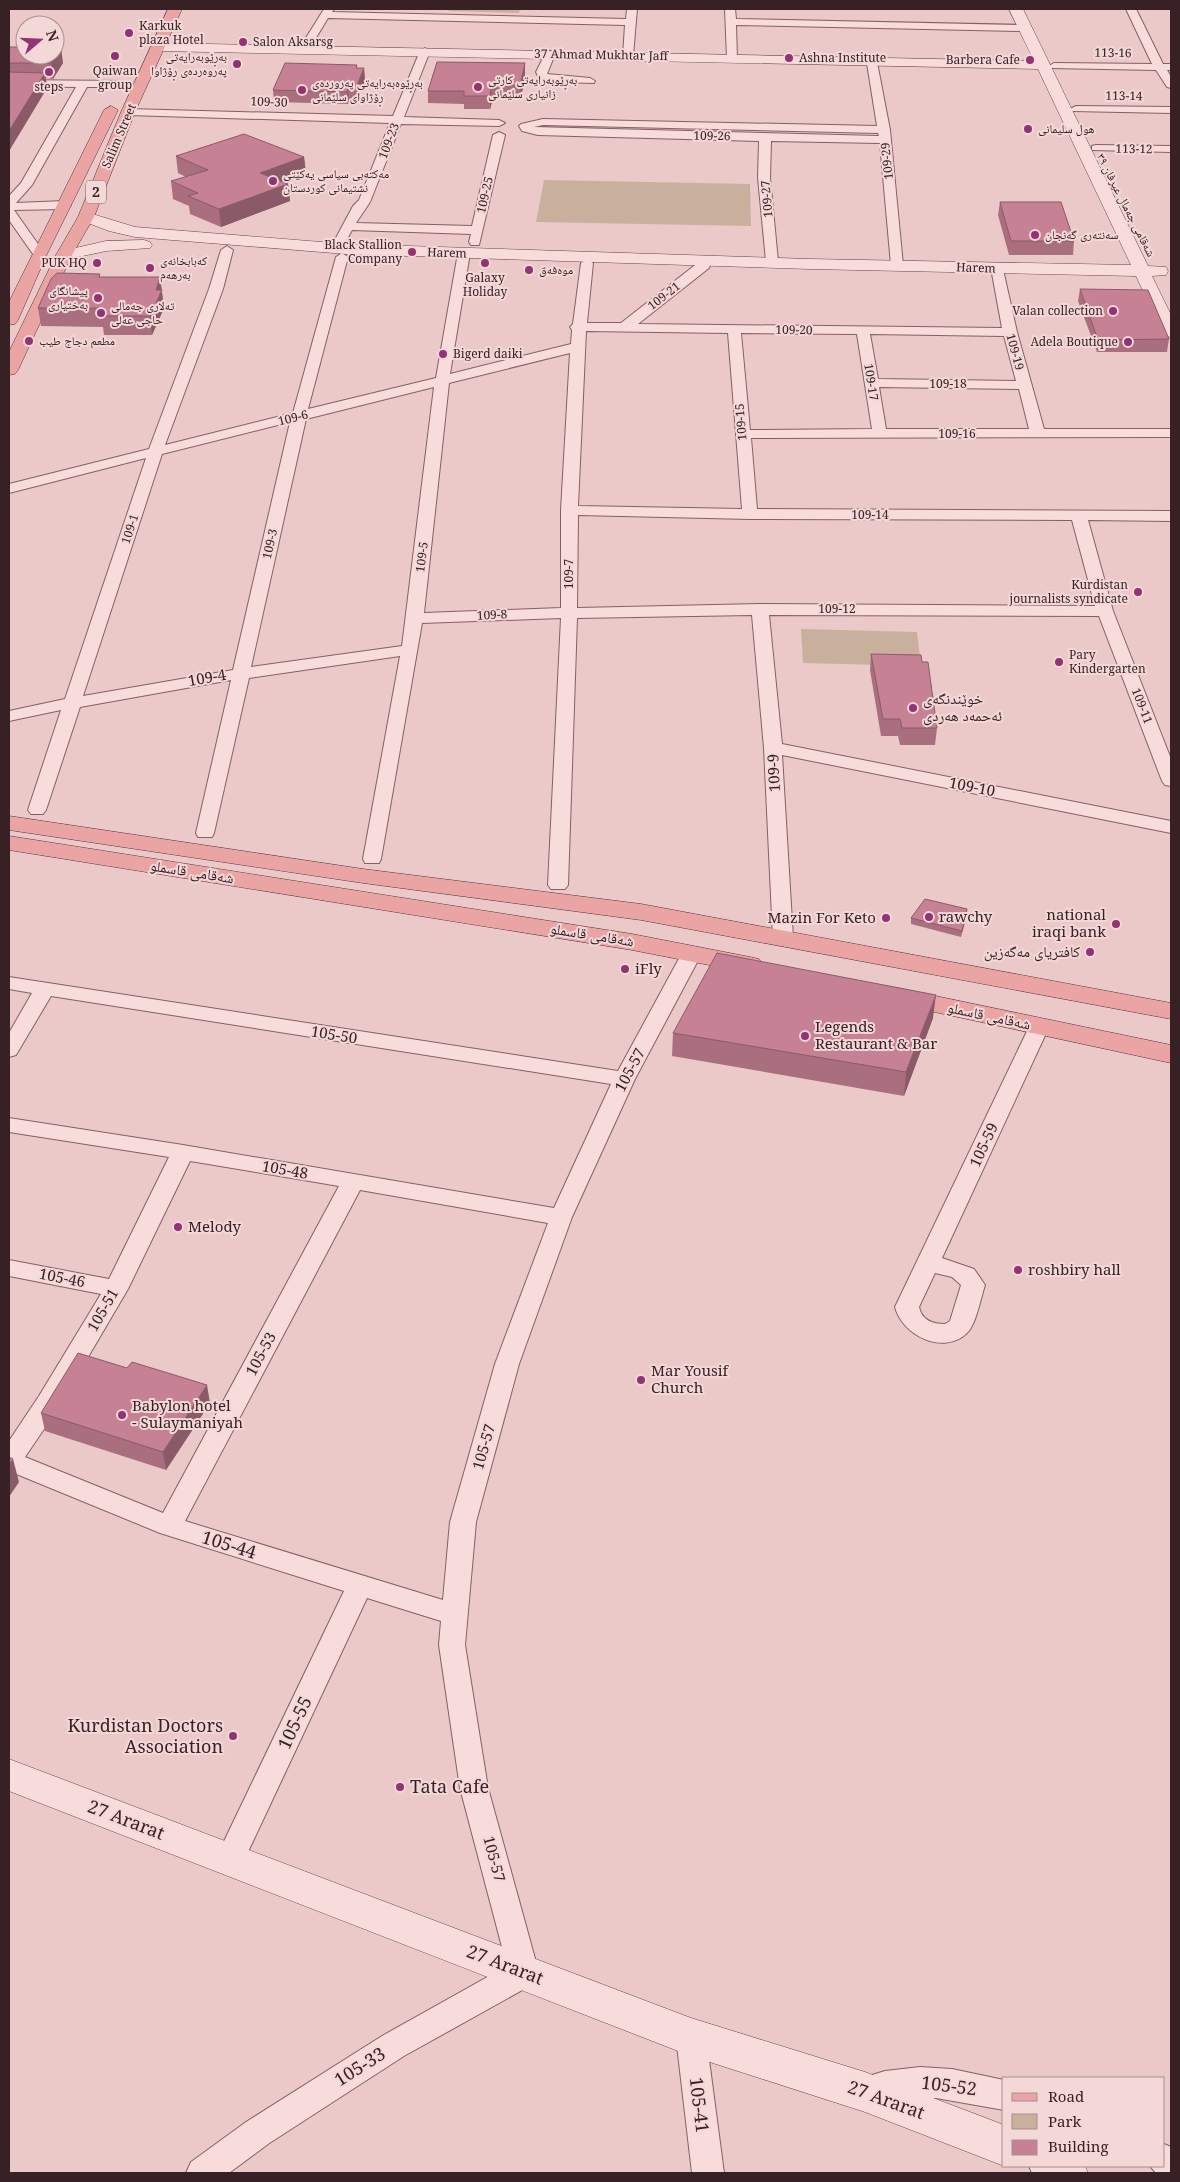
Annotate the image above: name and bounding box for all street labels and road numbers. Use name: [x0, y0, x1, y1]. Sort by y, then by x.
street label: 113-16: [1094, 44, 1132, 61]
street label: 37 Ahmad Mukhtar Jaff: [534, 45, 670, 64]
street label: 113-14: [1105, 87, 1143, 104]
street label: 109-30: [250, 92, 288, 111]
street label: Salim Street: [97, 101, 140, 171]
street label: 109-23: [374, 120, 403, 161]
street label: 109-26: [693, 127, 731, 144]
street label: 113-12: [1115, 140, 1153, 157]
street label: 109-29: [876, 142, 897, 180]
street label: شەقامی جەمال عیرفان ٣٩: [1093, 150, 1160, 260]
street label: 109-25: [472, 175, 497, 215]
street label: 109-27: [756, 179, 777, 218]
road number: 2: [86, 180, 106, 203]
street label: Harem: [427, 243, 467, 262]
street label: Harem: [956, 258, 996, 277]
street label: 109-21: [644, 277, 684, 314]
street label: 109-20: [775, 321, 813, 338]
street label: 109-19: [1002, 332, 1029, 372]
street label: 109-17: [860, 362, 883, 402]
street label: 109-18: [929, 375, 967, 392]
street label: 109-15: [730, 403, 751, 441]
street label: 109-6: [276, 406, 310, 429]
street label: 109-16: [938, 425, 976, 442]
street label: 109-14: [851, 506, 889, 523]
street label: 109-1: [117, 512, 142, 546]
street label: 109-3: [258, 527, 281, 561]
street label: 109-5: [411, 541, 432, 573]
street label: 109-7: [560, 558, 577, 589]
street label: 109-12: [818, 600, 856, 617]
street label: 109-8: [476, 605, 508, 624]
street label: 109-4: [186, 664, 228, 690]
street label: 109-11: [1128, 685, 1157, 726]
street label: 109-9: [762, 753, 784, 793]
street label: 109-10: [947, 772, 997, 800]
street label: شەقامی قاسملو: [149, 855, 236, 889]
street label: شەقامی قاسملو: [549, 918, 636, 952]
street label: شەقامی قاسملو: [946, 996, 1033, 1035]
street label: 105-50: [310, 1020, 359, 1048]
street label: 105-57: [609, 1044, 649, 1095]
street label: 105-59: [964, 1119, 1002, 1170]
street label: 105-48: [261, 1155, 310, 1183]
street label: 105-46: [37, 1263, 87, 1291]
street label: 105-51: [82, 1284, 122, 1335]
street label: 105-53: [240, 1328, 280, 1379]
street label: 105-57: [467, 1422, 499, 1472]
street label: 105-44: [199, 1524, 260, 1564]
street label: 105-55: [271, 1692, 317, 1753]
street label: 27 Ararat: [85, 1793, 168, 1845]
street label: 105-57: [479, 1834, 511, 1884]
street label: 27 Ararat: [464, 1938, 547, 1990]
street label: 105-33: [329, 2041, 390, 2091]
street label: 105-52: [920, 2070, 978, 2100]
street label: 27 Ararat: [844, 2074, 928, 2124]
street label: 105-41: [685, 2076, 715, 2134]

